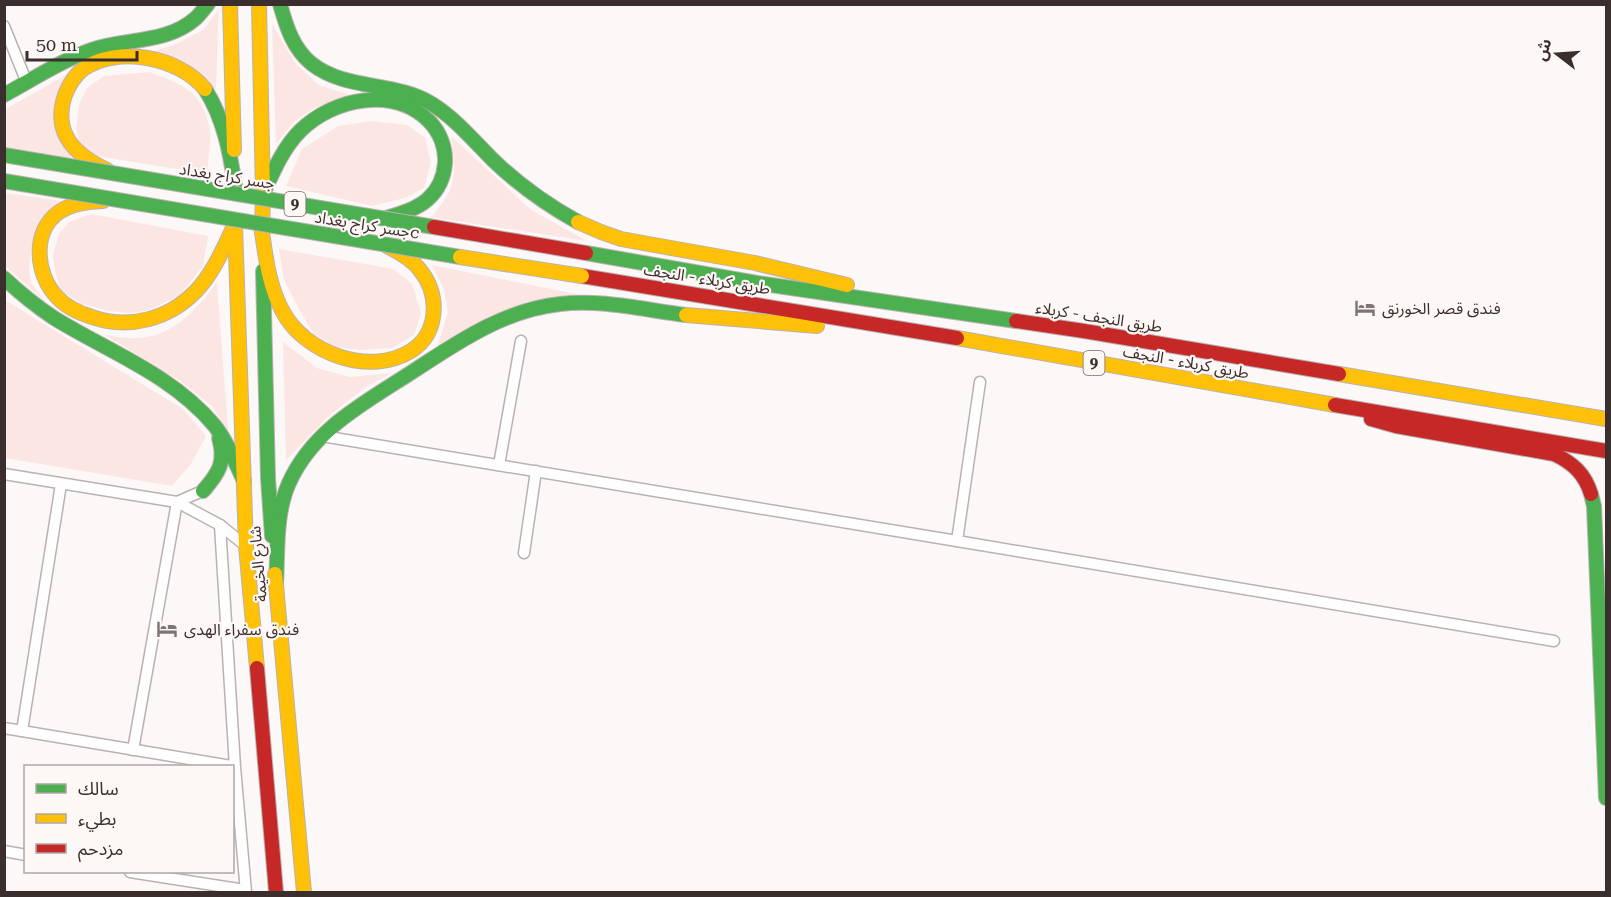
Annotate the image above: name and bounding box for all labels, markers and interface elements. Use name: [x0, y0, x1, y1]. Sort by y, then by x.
scale bar: [27, 24, 136, 62]
north arrow: [1527, 24, 1587, 84]
text: 50 m: [36, 34, 77, 55]
text: ش: [1531, 36, 1555, 63]
street label: جسر كراج بغداد: [177, 159, 276, 196]
road number: 9: [284, 192, 306, 216]
street label: جسر كراج بغدادc: [313, 207, 421, 246]
street label: طريق کربلاء - النجف: [642, 260, 772, 299]
hotel icon: فندق قصر الخورنق: [1353, 296, 1377, 320]
street label: طريق النجف - کربلاء: [1034, 298, 1164, 337]
place label: فندق قصر الخورنق: [1382, 299, 1501, 319]
street label: طريق کربلاء - النجف: [1121, 342, 1251, 383]
road number: 9: [1084, 351, 1104, 375]
street label: شارع الخيمة: [245, 525, 274, 603]
hotel icon: فندق سفراء الهدى: [155, 617, 179, 641]
place label: فندق سفراء الهدى: [184, 620, 299, 639]
legend: [24, 765, 234, 873]
text: سالك: [78, 778, 119, 799]
text: بطيء: [78, 808, 116, 832]
text: مزدحم: [78, 838, 123, 862]

